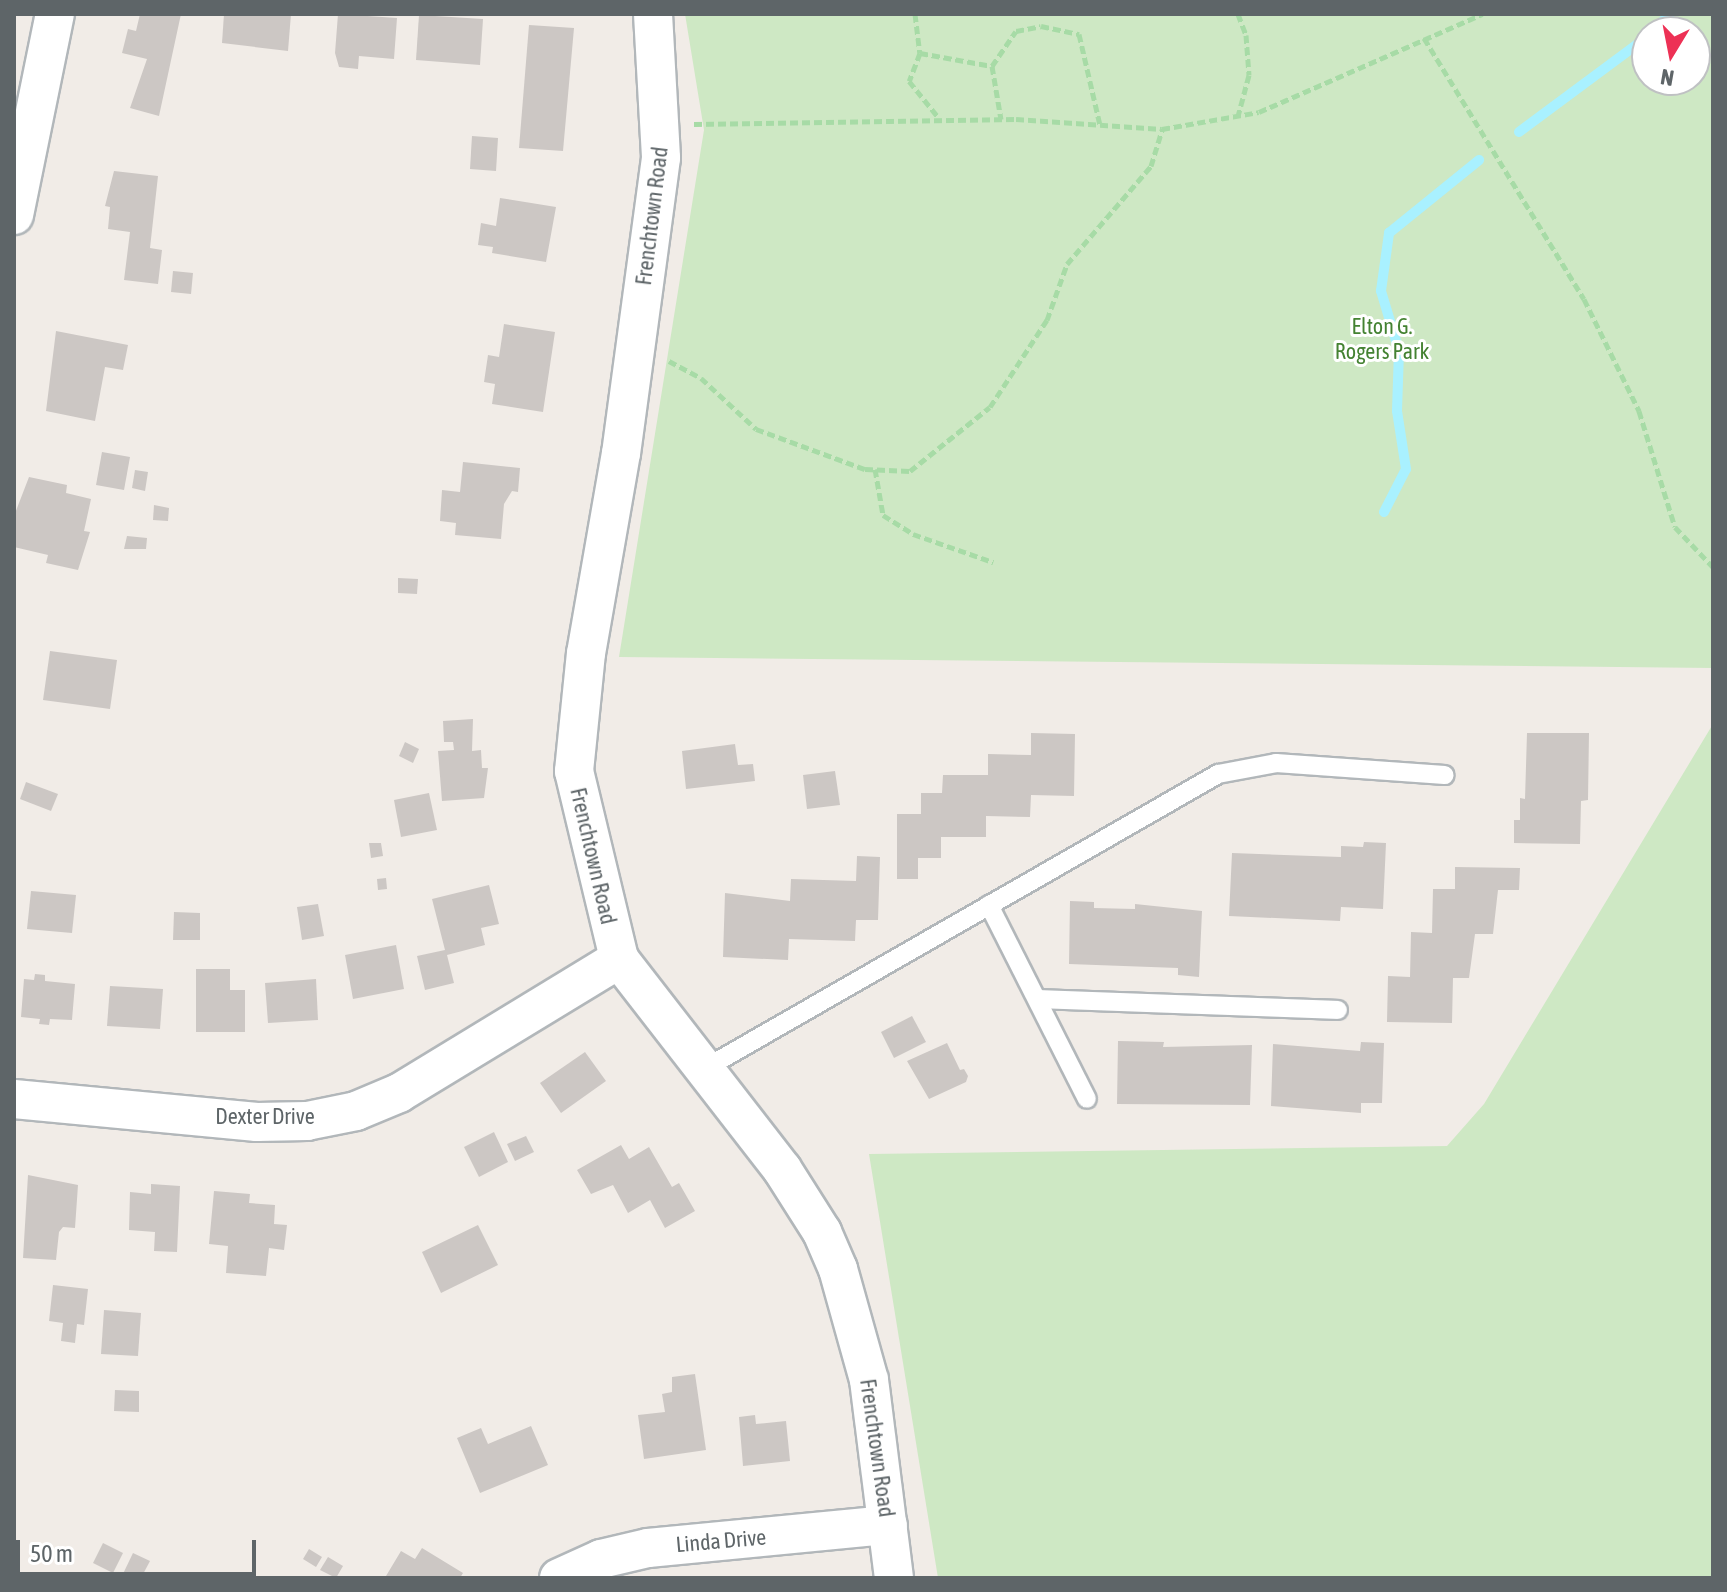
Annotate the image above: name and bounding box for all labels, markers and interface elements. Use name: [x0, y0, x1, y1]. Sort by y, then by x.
north arrow: [1631, 16, 1711, 96]
text: N: [1659, 64, 1676, 92]
street label: Frenchtown Road: [630, 145, 674, 287]
park label: Elton G. Rogers Park: [1335, 313, 1429, 364]
street label: Frenchtown Road: [564, 785, 622, 927]
street label: Dexter Drive: [215, 1104, 315, 1130]
street label: Frenchtown Road: [854, 1377, 900, 1519]
scale bar: [20, 1524, 260, 1574]
street label: Linda Drive: [675, 1524, 767, 1558]
text: 50 m: [30, 1540, 73, 1567]

